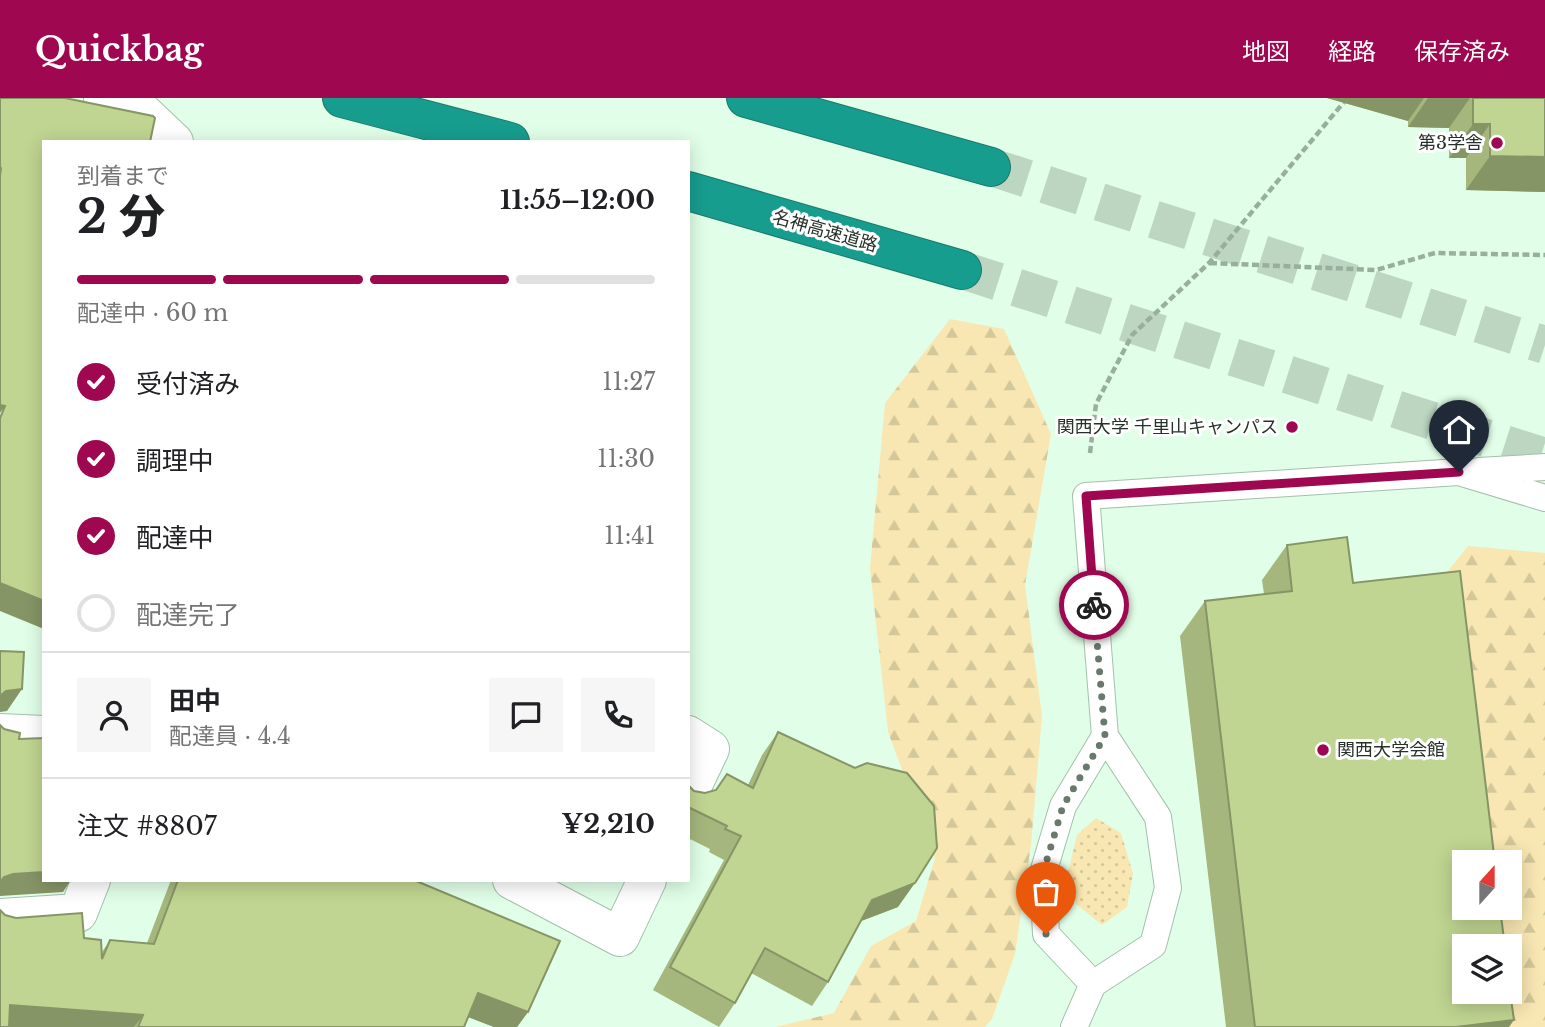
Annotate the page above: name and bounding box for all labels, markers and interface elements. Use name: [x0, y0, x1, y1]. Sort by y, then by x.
text: Quickbag: [35, 29, 203, 70]
text: 地図: [1242, 37, 1290, 66]
text: 経路: [1328, 37, 1376, 66]
text: 保存済み: [1414, 37, 1510, 66]
place label: 第3学舎: [1418, 132, 1483, 154]
marker: 第3学舎: [1489, 135, 1505, 151]
text: 到着まで: [77, 162, 169, 190]
text: 11:55–12:00: [500, 184, 655, 216]
text: 2 分: [77, 188, 165, 245]
street label: 名神高速道路: [770, 206, 880, 256]
text: 配達中 · 60 m: [77, 299, 228, 327]
icon: check: [77, 363, 115, 401]
text: 受付済み: [136, 368, 240, 400]
text: 11:27: [602, 368, 655, 396]
pin: [1429, 400, 1489, 472]
icon: home: [1440, 411, 1478, 449]
place label: 関西大学 千里山キャンパス: [1057, 416, 1278, 438]
marker: 関西大学 千里山キャンパス: [1284, 419, 1300, 435]
icon: check: [77, 440, 115, 478]
text: 調理中: [136, 445, 214, 477]
text: 11:30: [597, 445, 655, 473]
icon: check: [77, 517, 115, 555]
text: 配達中: [136, 522, 214, 554]
text: 11:41: [604, 522, 655, 550]
courier: [1059, 570, 1129, 640]
icon: bike: [1075, 586, 1113, 624]
text: 配達完了: [136, 599, 240, 631]
button: person: [77, 678, 151, 752]
button: chat: [489, 678, 563, 752]
button: phone: [581, 678, 655, 752]
text: 田中: [169, 685, 221, 717]
text: 配達員 · 4.4: [169, 722, 291, 750]
place label: 関西大学会館: [1337, 739, 1445, 761]
marker: 関西大学会館: [1315, 742, 1331, 758]
text: ¥2,210: [561, 808, 655, 840]
text: 注文 #8807: [77, 810, 217, 842]
north arrow: [1452, 850, 1522, 920]
map controls: [1452, 850, 1522, 1004]
pin: [1016, 862, 1076, 934]
icon: bag: [1027, 873, 1065, 911]
button: layers: [1452, 934, 1522, 1004]

